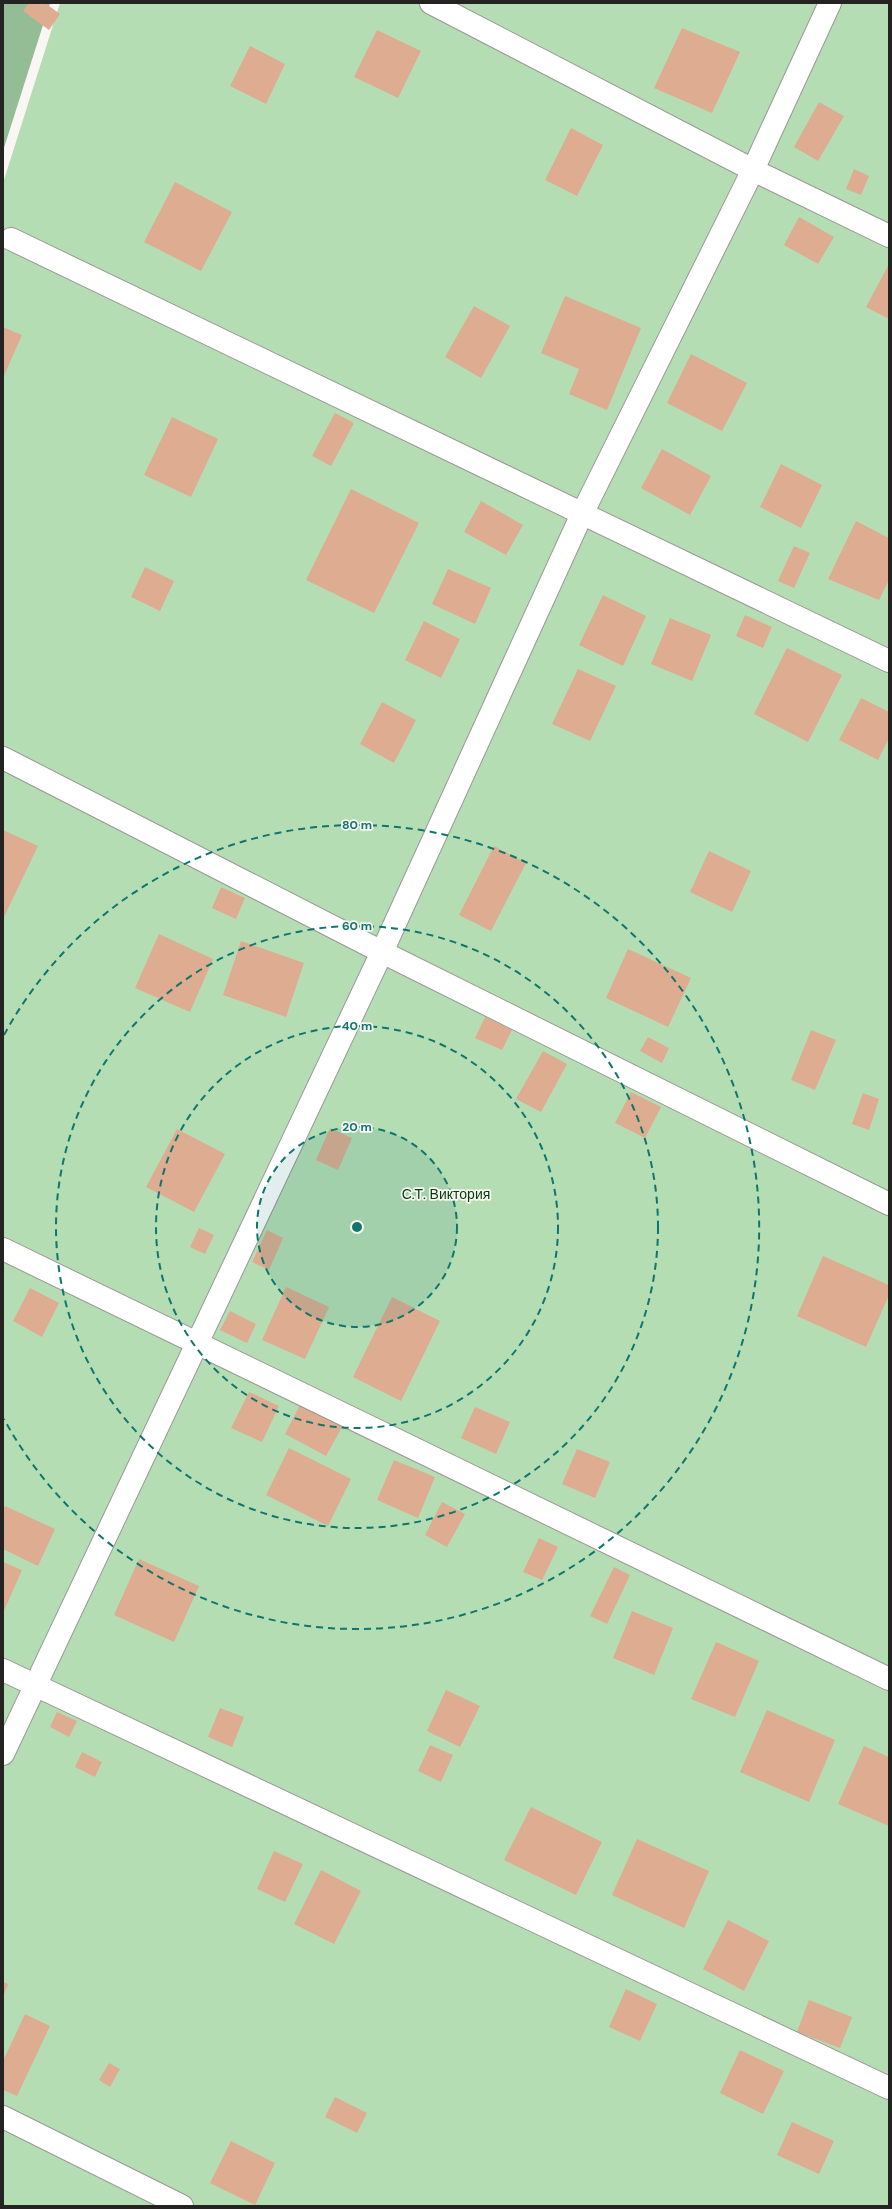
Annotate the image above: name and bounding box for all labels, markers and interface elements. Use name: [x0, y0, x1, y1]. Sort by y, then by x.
text: 80 m: [342, 817, 372, 833]
text: 60 m: [342, 918, 372, 934]
text: 40 m: [342, 1018, 372, 1034]
text: 20 m: [342, 1119, 372, 1135]
park label: С.Т. Виктория: [402, 1185, 490, 1203]
centre of rings: [350, 1220, 364, 1234]

